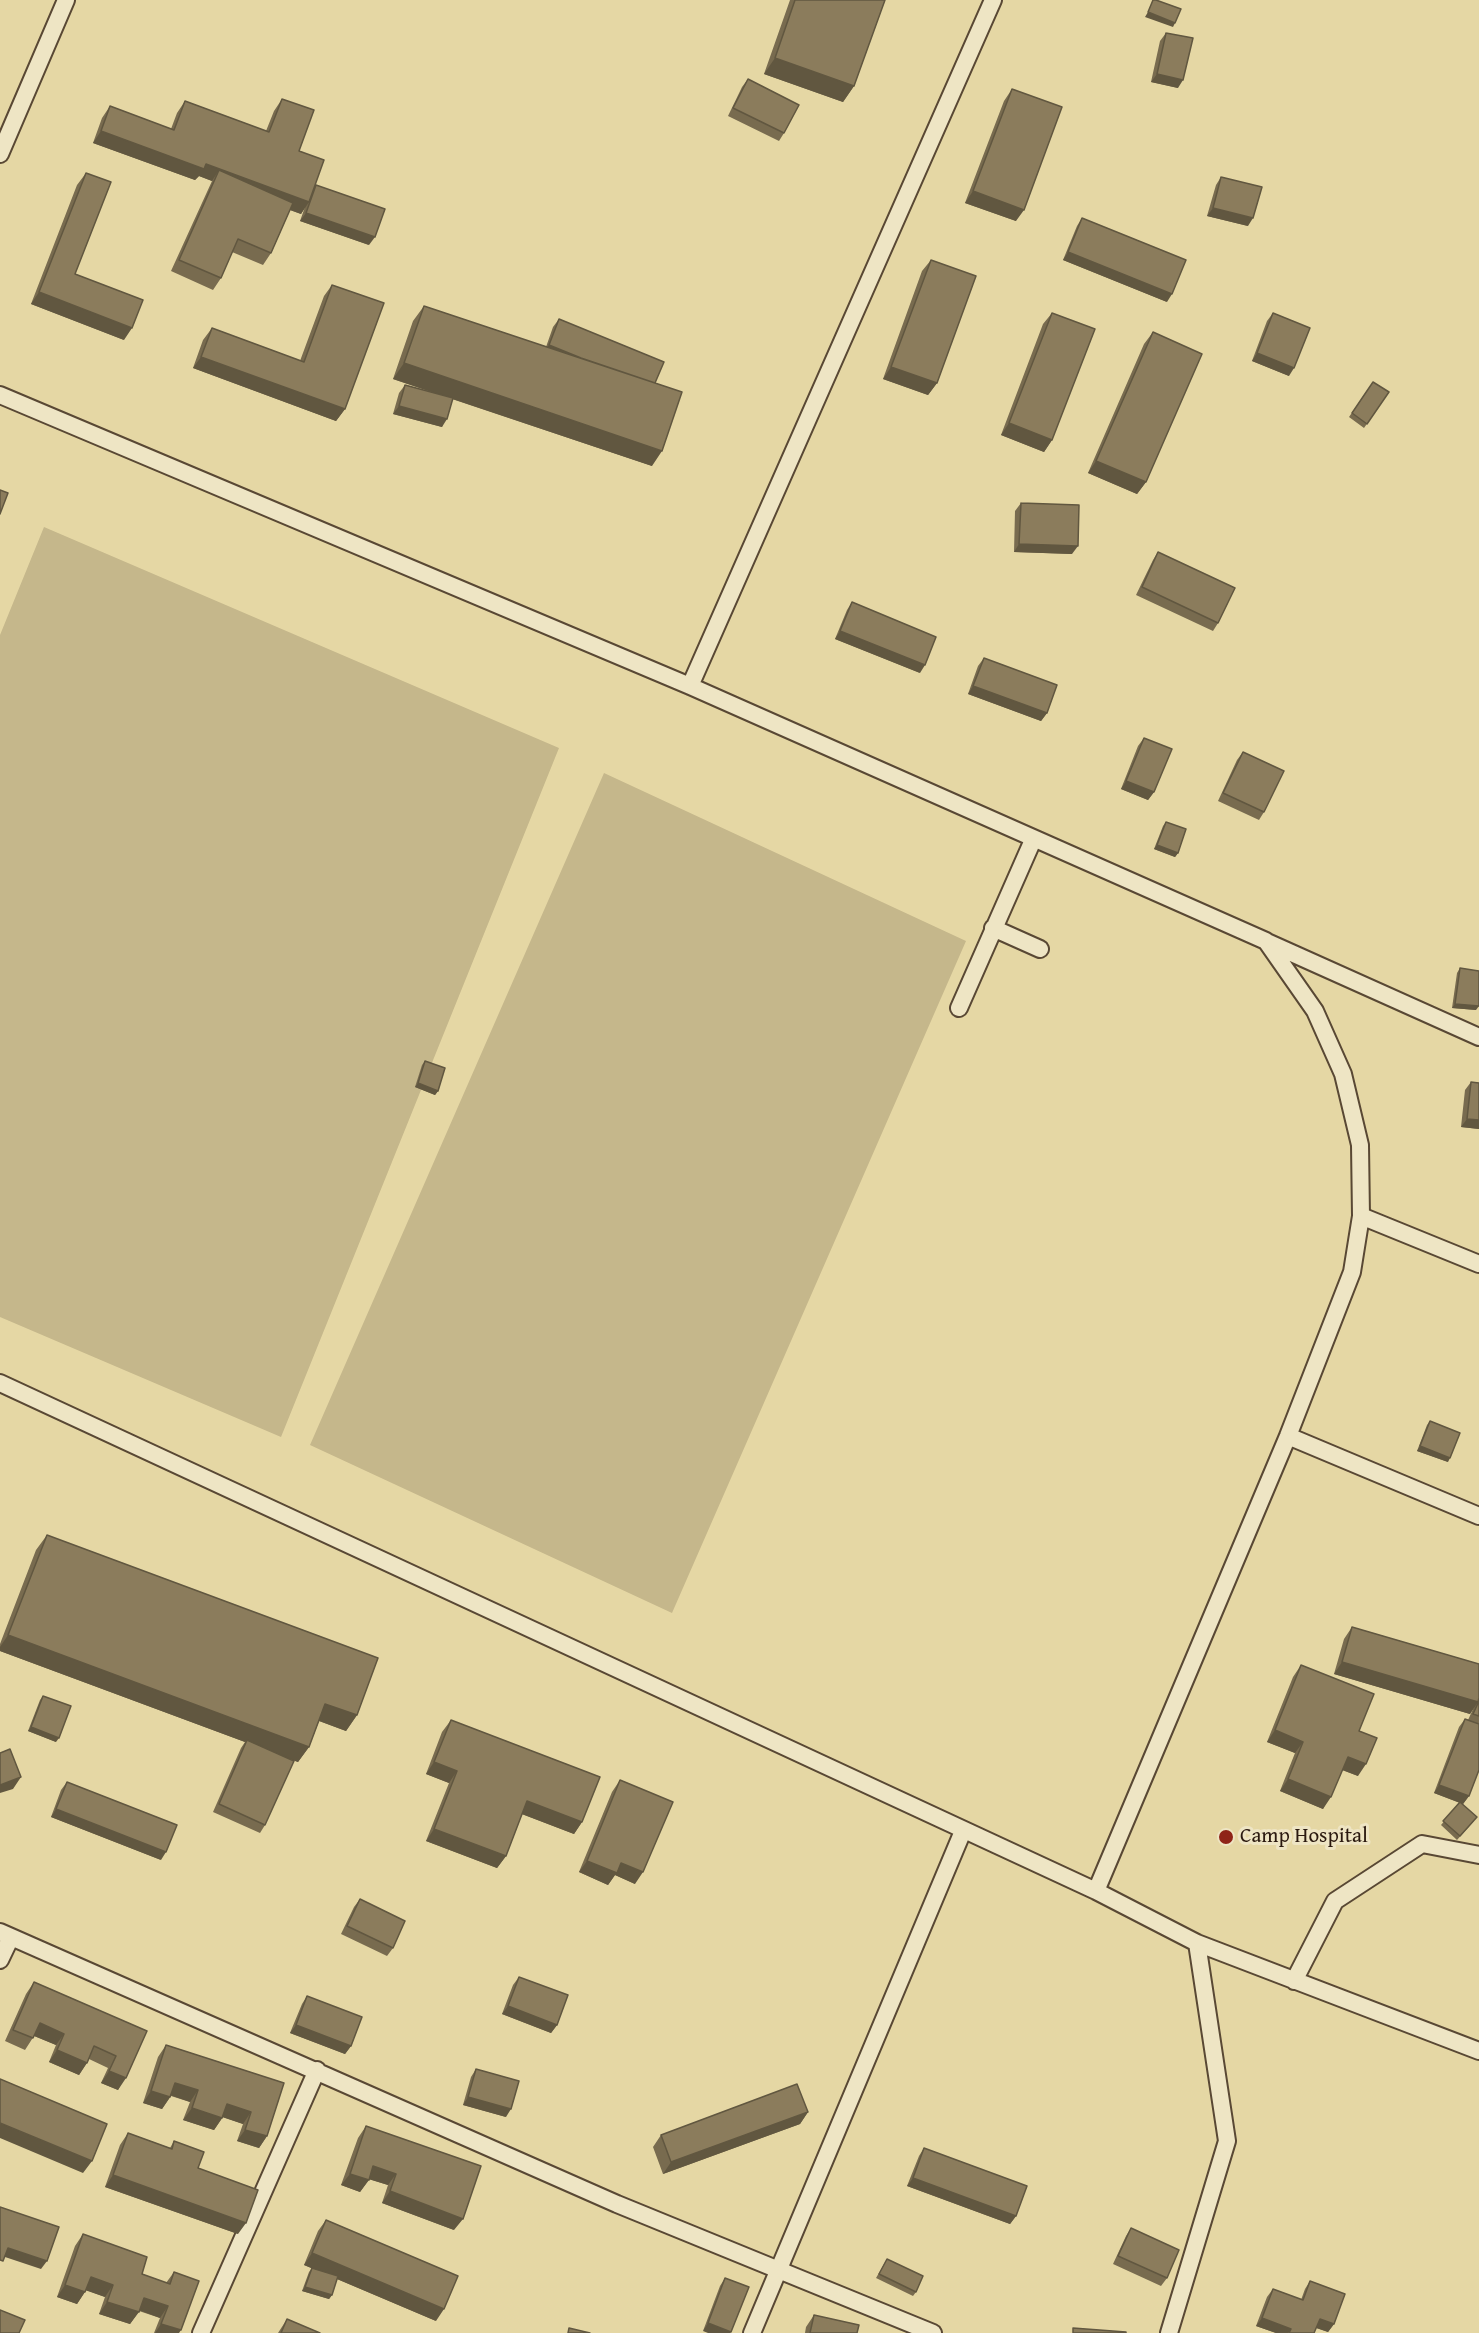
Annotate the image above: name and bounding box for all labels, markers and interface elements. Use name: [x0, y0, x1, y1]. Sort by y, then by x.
place label: Camp Hospital: [1240, 1824, 1368, 1850]
marker: Camp Hospital: [1217, 1828, 1235, 1846]

